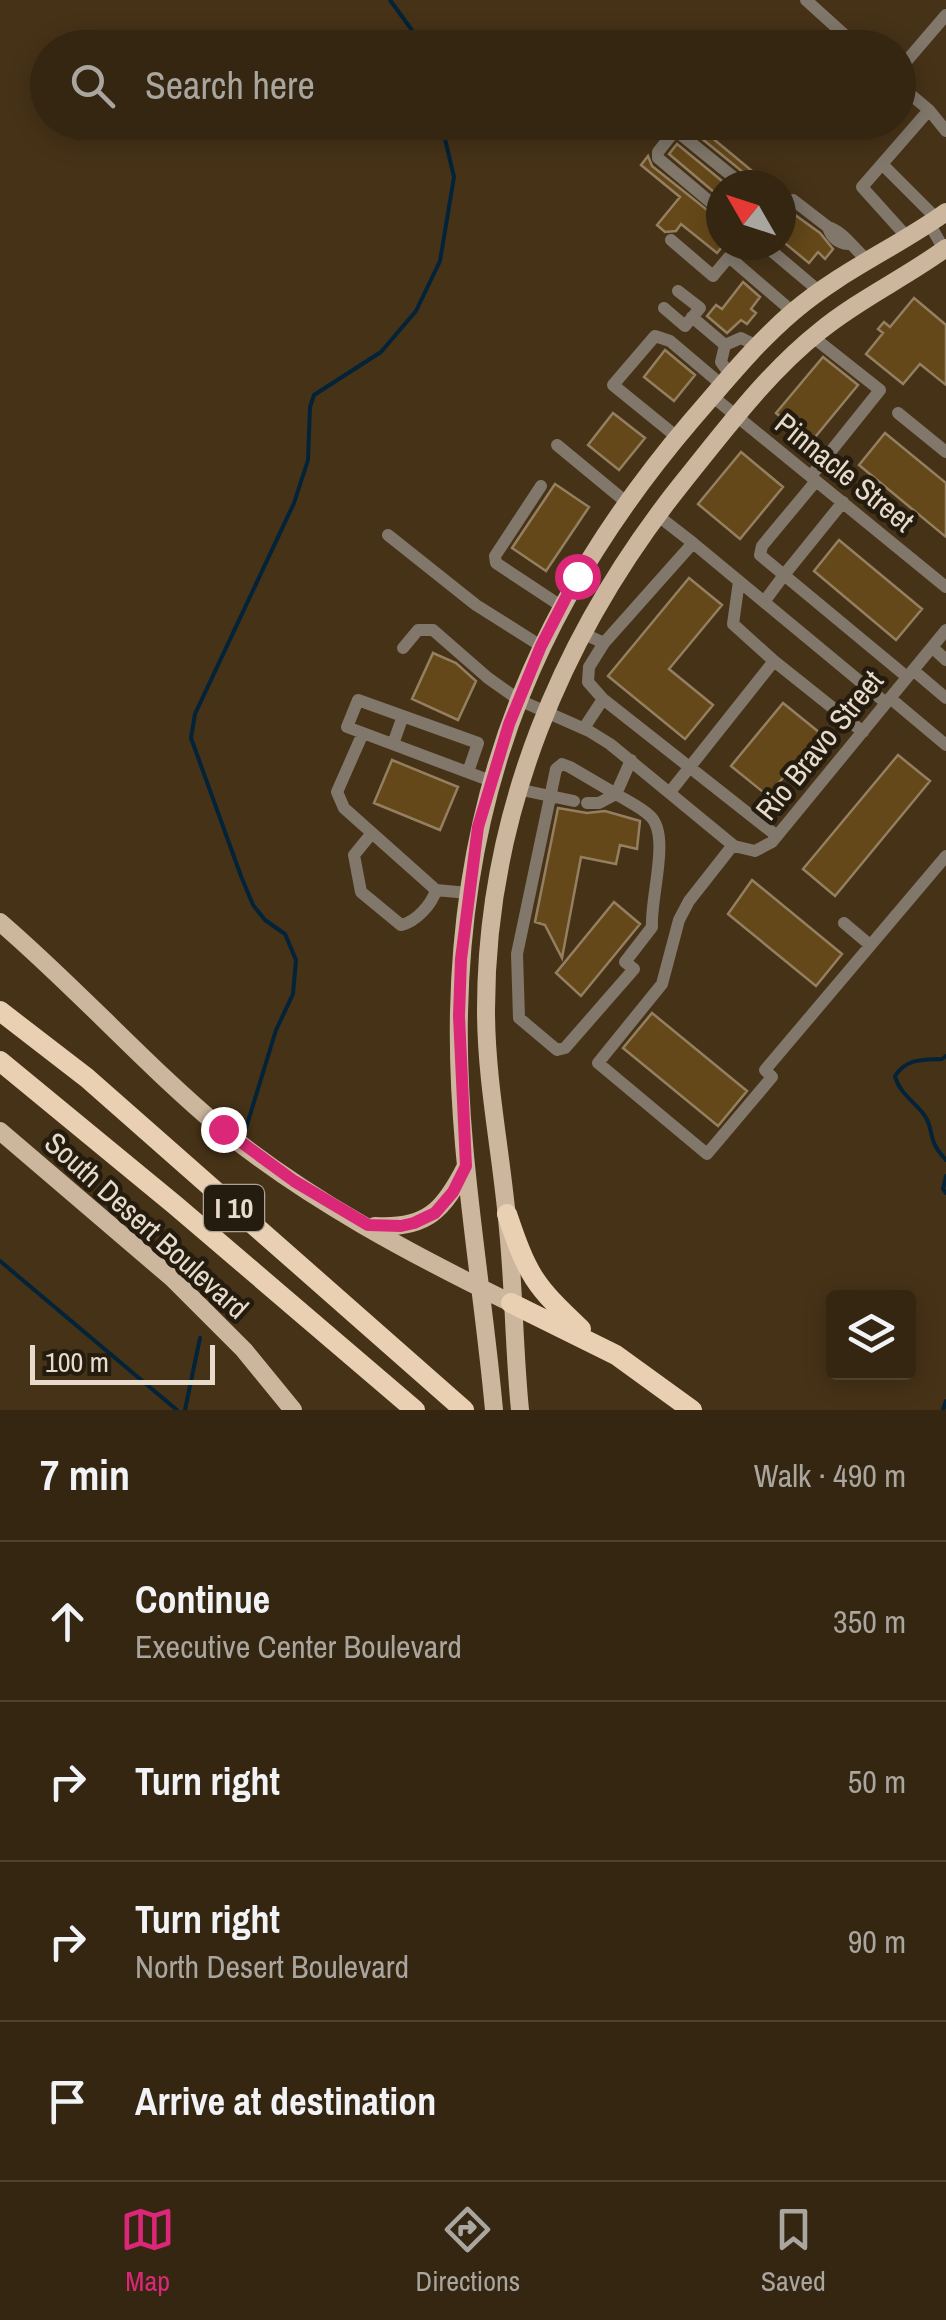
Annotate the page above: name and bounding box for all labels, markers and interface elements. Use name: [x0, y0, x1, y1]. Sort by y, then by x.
search box: [30, 30, 916, 140]
icon: search: [65, 58, 120, 113]
text: Search here: [145, 60, 315, 111]
north arrow: [706, 170, 796, 260]
street label: Pinnacle Street: [767, 404, 923, 541]
route start: [555, 554, 601, 600]
street label: Rio Bravo Street: [746, 662, 892, 828]
route end: [201, 1107, 247, 1153]
street label: South Desert Boulevard: [37, 1123, 257, 1327]
road number: I 10: [204, 1185, 264, 1231]
map controls: [826, 1290, 916, 1380]
button: layers: [826, 1290, 916, 1380]
scale bar: [30, 1340, 215, 1384]
text: 100 m: [45, 1343, 109, 1381]
text: 7 min: [40, 1447, 130, 1503]
text: Walk · 490 m: [754, 1454, 906, 1497]
text: Continue: [135, 1574, 270, 1625]
icon: ahead: [40, 1594, 95, 1649]
text: 350 m: [833, 1600, 906, 1643]
text: Executive Center Boulevard: [135, 1625, 462, 1668]
icon: right: [40, 1754, 95, 1809]
text: Turn right: [135, 1756, 280, 1807]
text: 50 m: [848, 1760, 906, 1803]
text: Turn right: [135, 1894, 280, 1945]
icon: right: [40, 1914, 95, 1969]
text: 90 m: [848, 1920, 906, 1963]
text: North Desert Boulevard: [135, 1945, 409, 1988]
icon: arrive: [40, 2074, 95, 2129]
text: Arrive at destination: [135, 2076, 436, 2127]
tab: Map: [120, 2202, 175, 2300]
tab: Directions: [416, 2202, 520, 2300]
tab: Saved: [761, 2202, 826, 2300]

